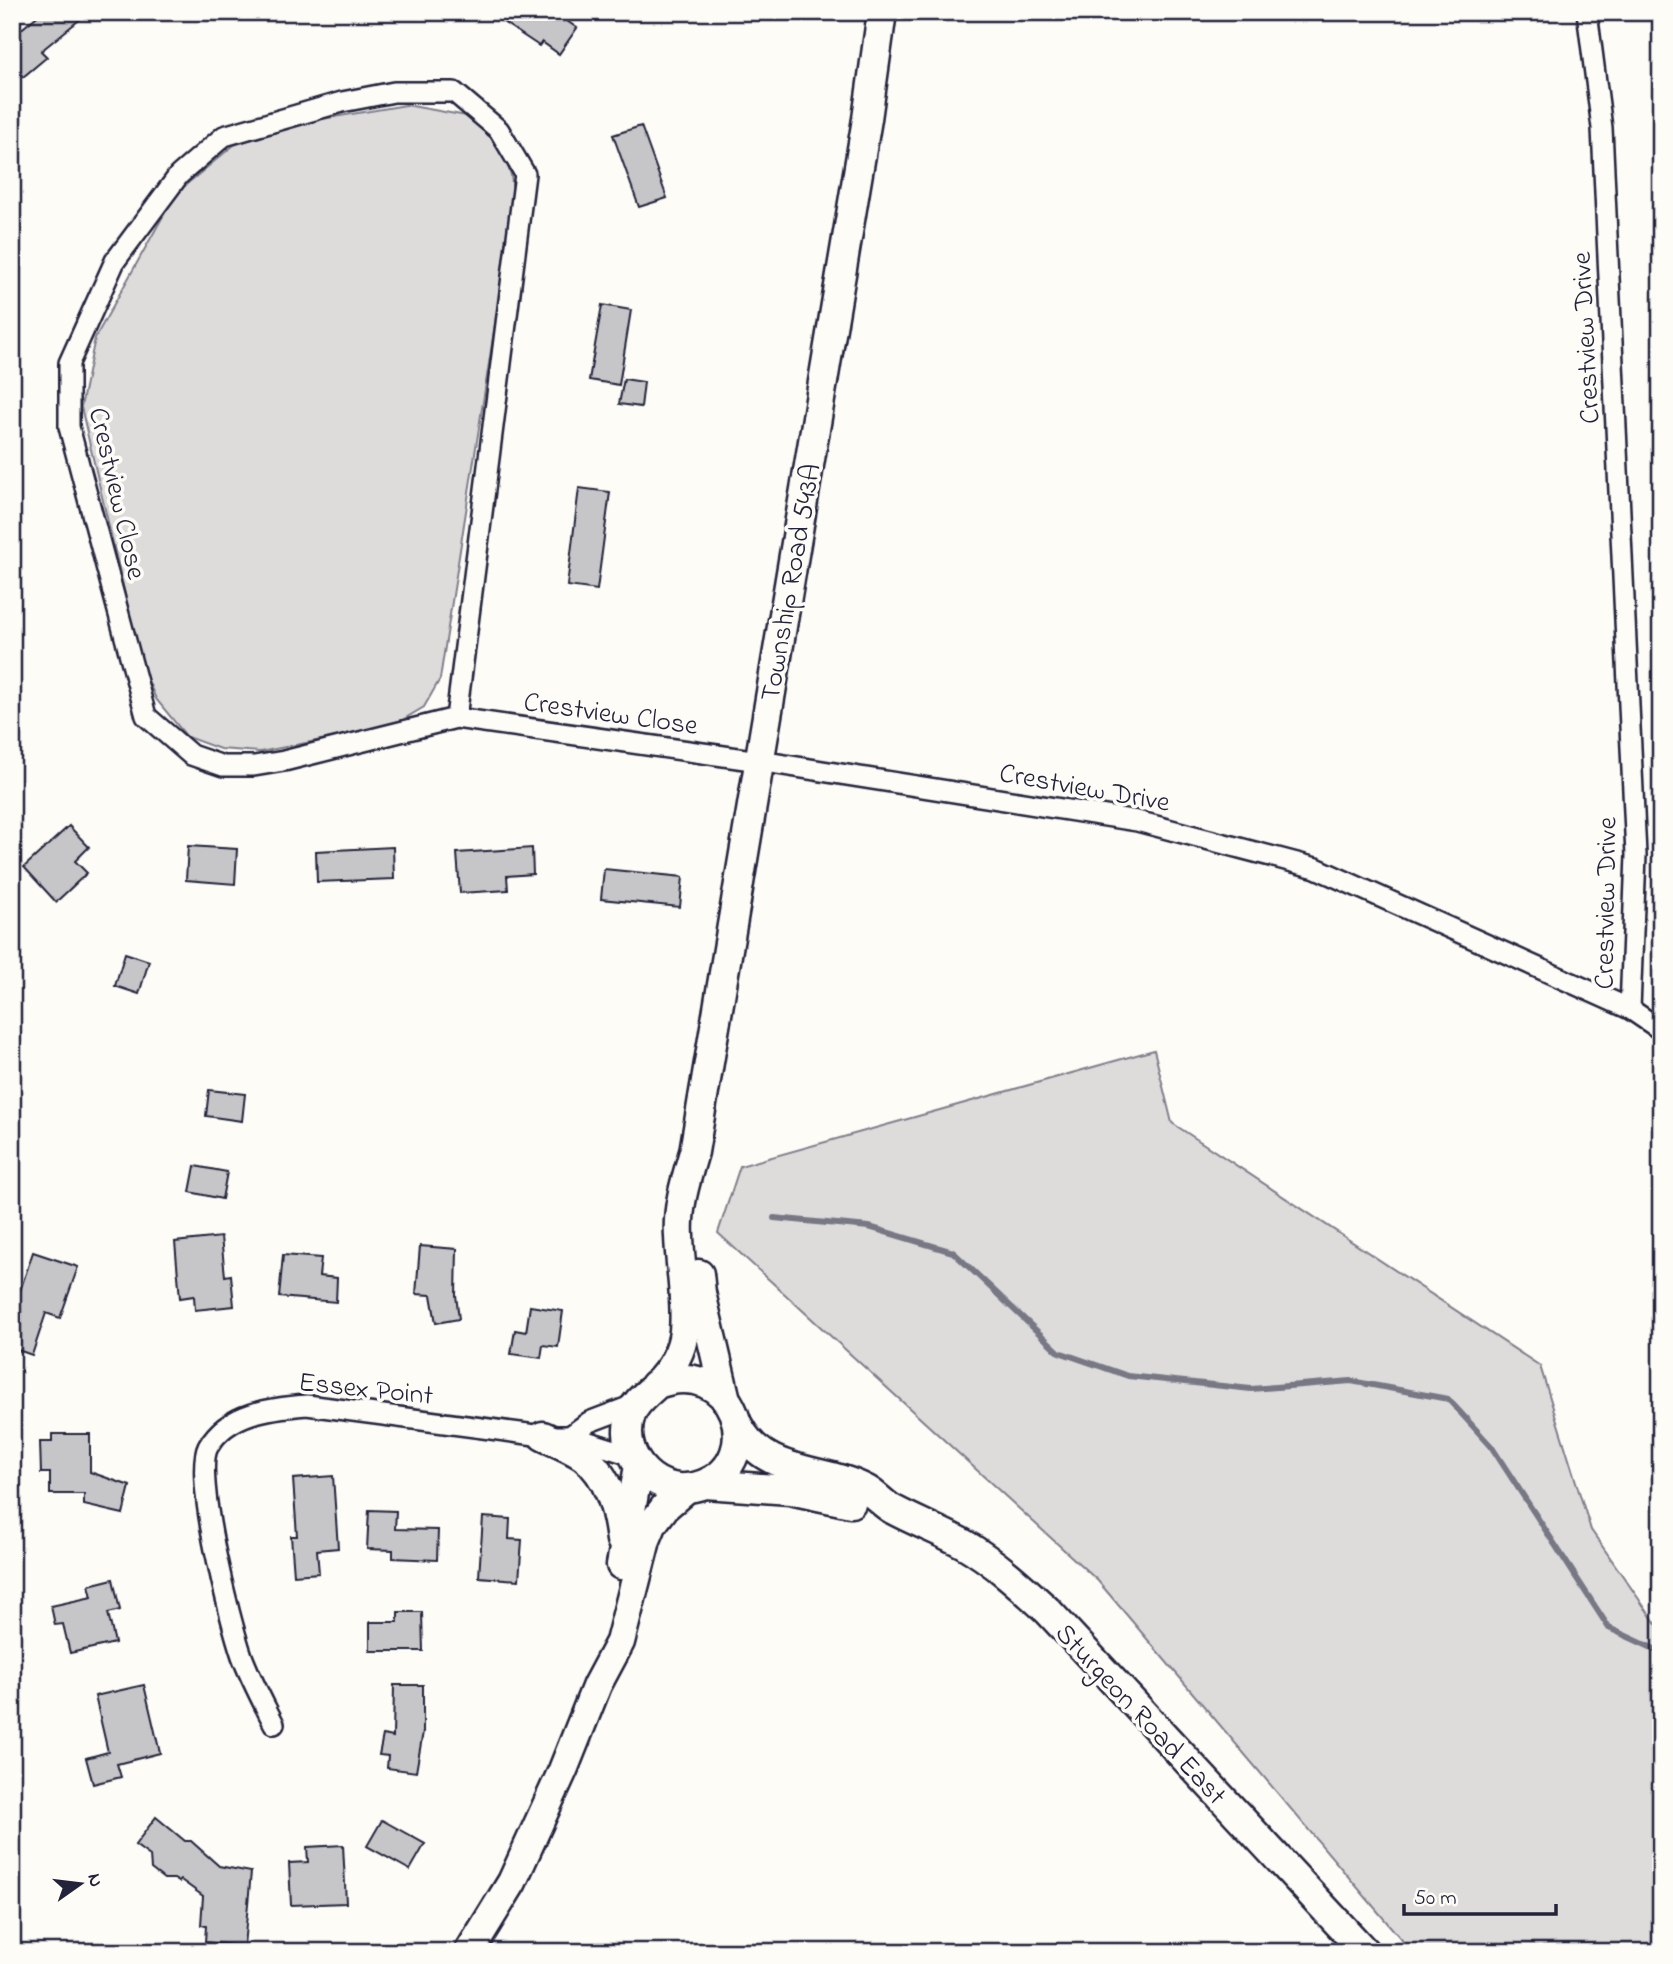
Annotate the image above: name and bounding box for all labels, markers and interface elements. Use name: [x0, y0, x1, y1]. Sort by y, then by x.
street label: Crestview Drive: [1562, 250, 1612, 425]
street label: Crestview Close: [76, 404, 155, 584]
street label: Township Road 543A: [751, 461, 834, 705]
street label: Crestview Close: [521, 683, 701, 748]
street label: Crestview Drive: [996, 754, 1173, 825]
street label: Crestview Drive: [1585, 816, 1630, 990]
street label: Essex Point: [296, 1363, 435, 1418]
street label: Sturgeon Road East: [1044, 1615, 1235, 1816]
north arrow: [46, 1848, 116, 1918]
text: N: [79, 1871, 109, 1890]
scale bar: [1404, 1873, 1556, 1917]
text: 50 m: [1414, 1884, 1457, 1914]

